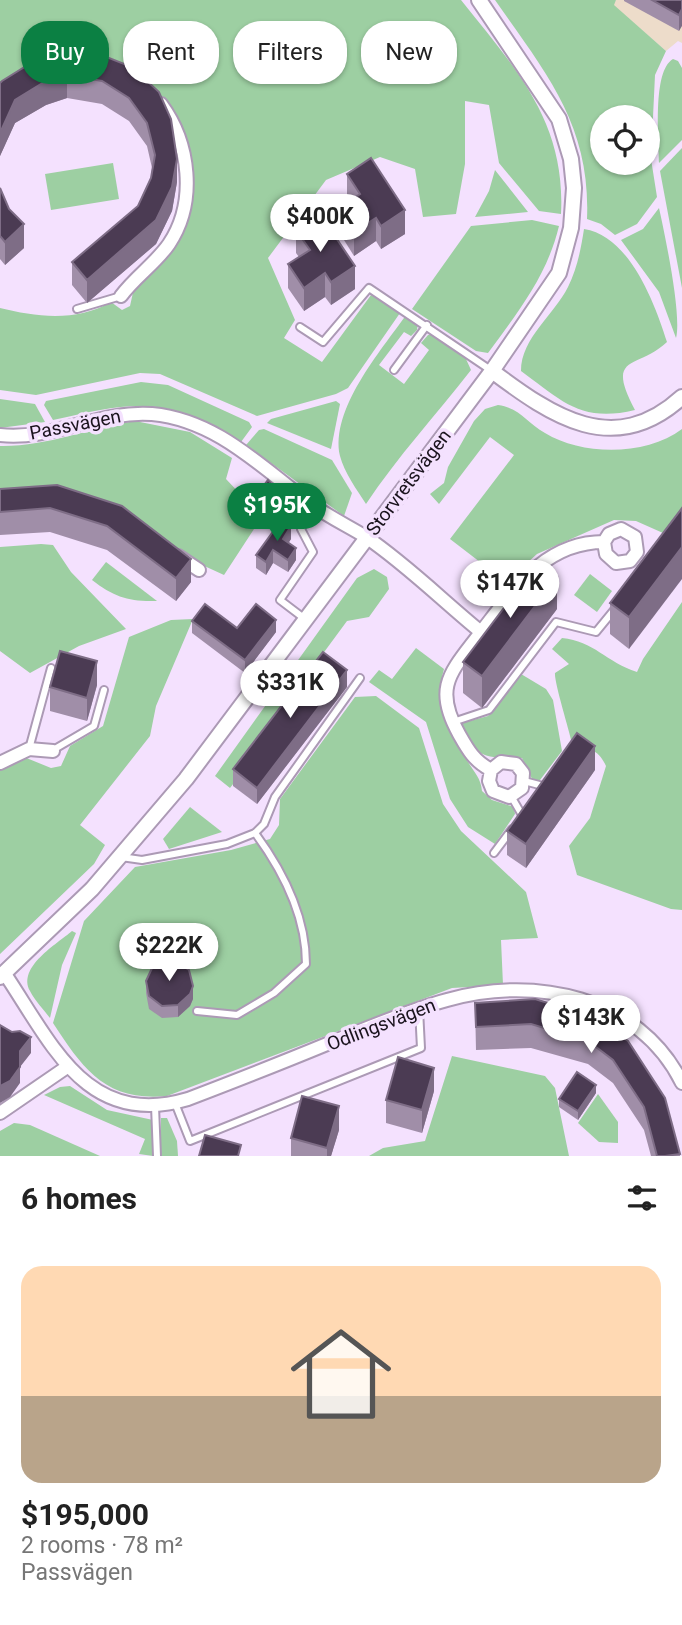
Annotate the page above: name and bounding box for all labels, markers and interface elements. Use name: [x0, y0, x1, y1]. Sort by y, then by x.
chip: Buy: [21, 21, 109, 84]
chip: Rent: [123, 21, 219, 84]
chip: Filters: [233, 21, 347, 84]
chip: New: [361, 21, 457, 84]
map controls: [590, 105, 660, 175]
button: locate: [590, 105, 660, 175]
pin: $400K: [271, 194, 369, 254]
text: $400K: [286, 203, 354, 230]
street label: Passvägen: [28, 404, 123, 445]
street label: Storvretsvägen: [361, 425, 456, 540]
pin: $195K: [228, 484, 326, 543]
text: $195K: [243, 492, 311, 519]
pin: $147K: [461, 560, 559, 620]
text: $147K: [476, 569, 544, 596]
pin: $331K: [241, 660, 339, 720]
text: $331K: [256, 669, 324, 696]
pin: $222K: [120, 923, 218, 983]
text: $222K: [135, 932, 203, 959]
street label: Odlingsvägen: [324, 993, 439, 1056]
pin: $143K: [542, 996, 640, 1055]
text: $143K: [557, 1004, 625, 1031]
icon: filters: [623, 1179, 661, 1217]
text: 6 homes: [21, 1181, 137, 1216]
icon: home: [278, 1311, 404, 1437]
text: $195,000: [21, 1497, 149, 1532]
text: 2 rooms · 78 m²: [21, 1532, 183, 1559]
text: Passvägen: [21, 1559, 133, 1586]

